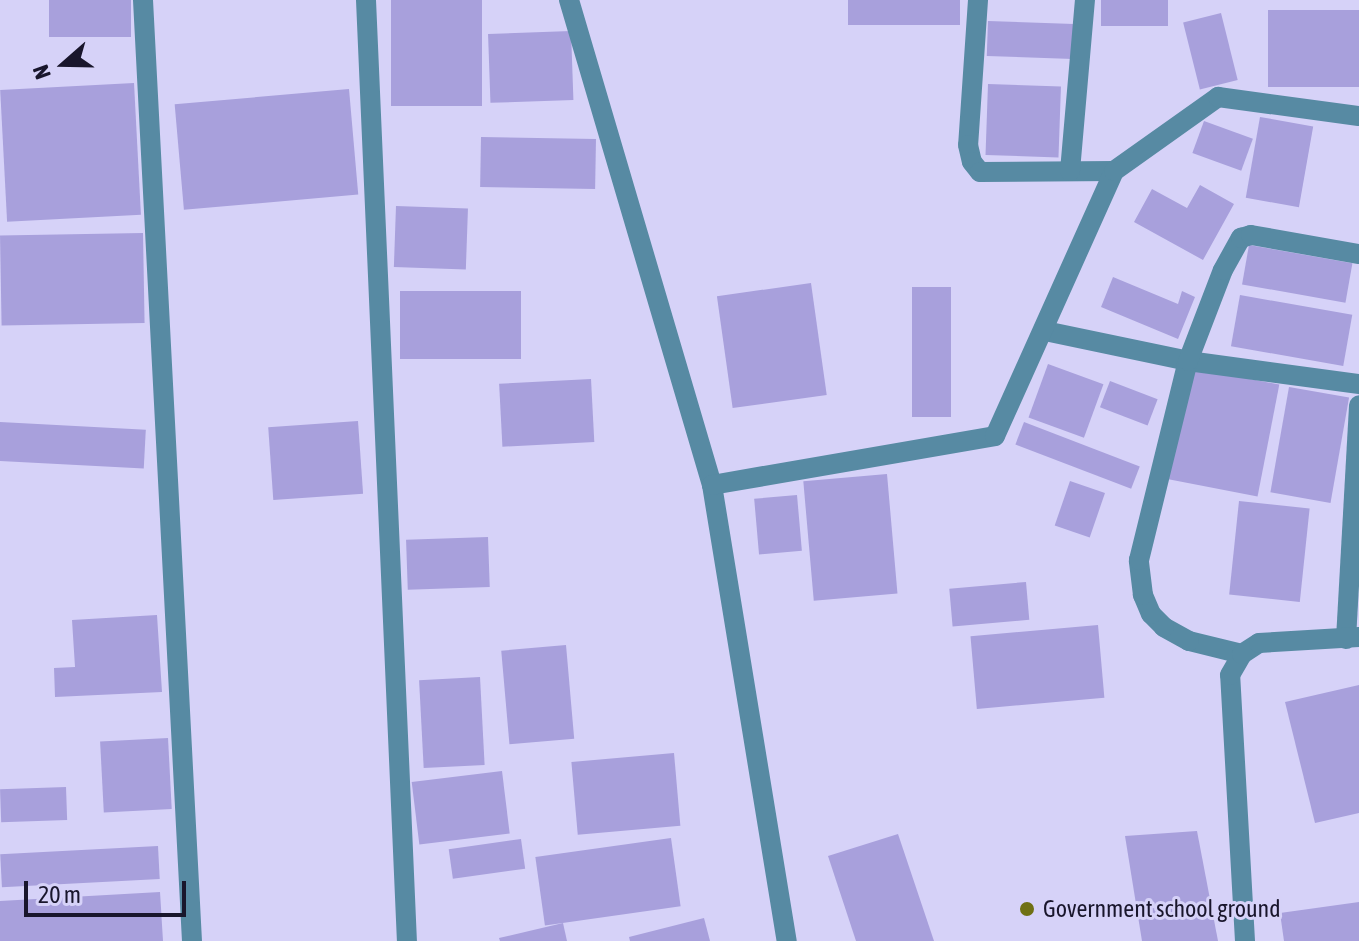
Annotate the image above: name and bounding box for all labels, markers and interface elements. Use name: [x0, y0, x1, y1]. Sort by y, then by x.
north arrow: [24, 24, 104, 104]
text: N: [27, 62, 56, 83]
scale bar: [28, 865, 190, 915]
text: 20 m: [38, 881, 81, 908]
place label: Government school ground: [1043, 895, 1281, 923]
marker: Government school ground: [1018, 900, 1036, 918]

